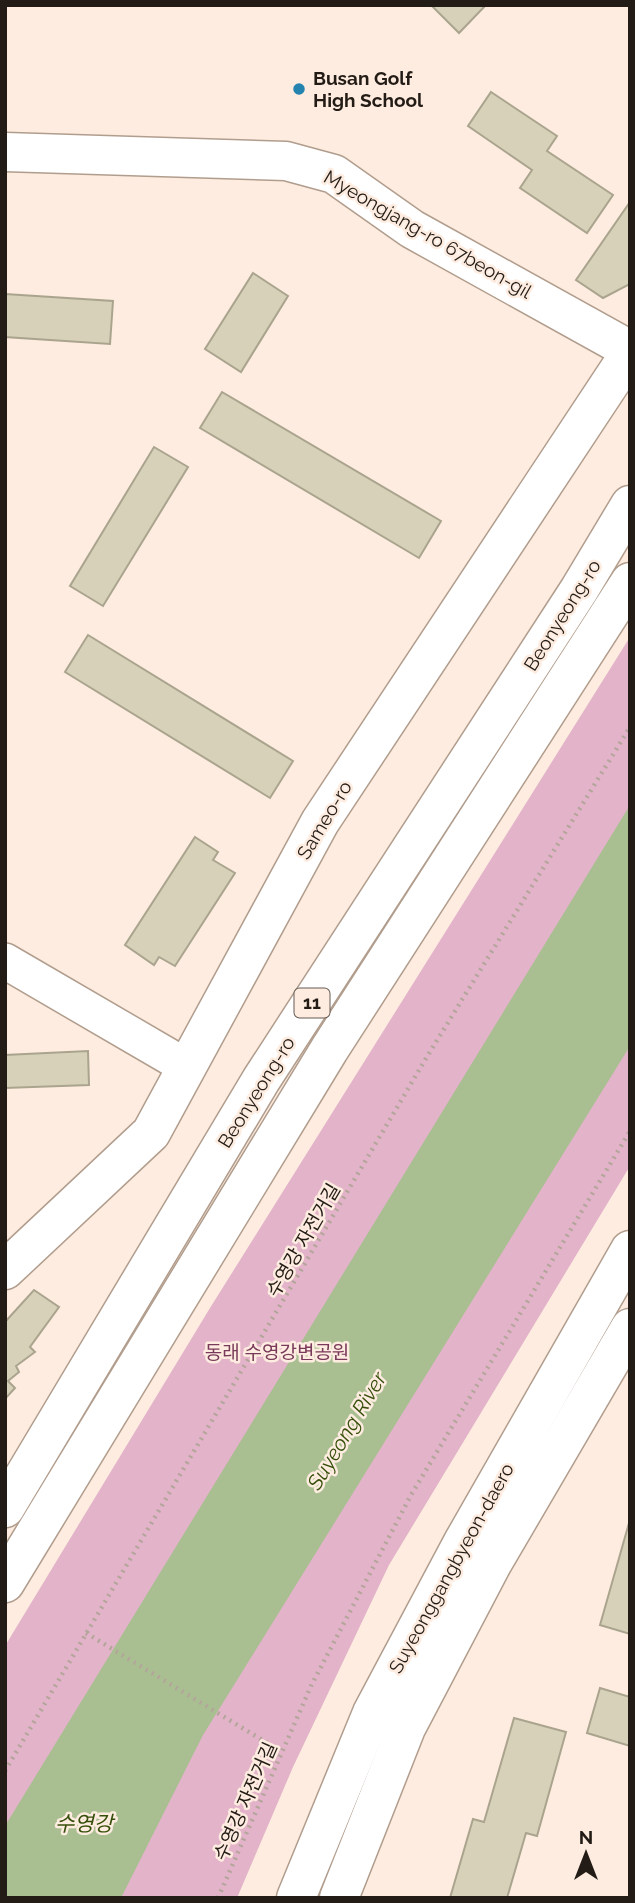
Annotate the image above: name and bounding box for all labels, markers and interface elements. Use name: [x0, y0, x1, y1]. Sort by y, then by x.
place label: Busan Golf High School: [313, 67, 424, 111]
marker: Busan Golf High School: [291, 81, 307, 97]
street label: Myeongjang-ro 67beon-gil: [320, 165, 537, 303]
street label: Beonyeong-ro: [519, 555, 605, 675]
street label: Sameo-ro: [292, 777, 356, 863]
road number: 11: [294, 988, 330, 1018]
street label: Beonyeong-ro: [213, 1032, 299, 1152]
street label: 수영강 자전거길: [262, 1179, 344, 1301]
park label: 동래 수영강변공원: [205, 1341, 349, 1363]
water label: Suyeong River: [301, 1367, 392, 1495]
street label: Suyeonggangbyeon-daero: [384, 1459, 518, 1677]
street label: 수영강 자전거길: [209, 1738, 281, 1864]
water label: 수영강: [55, 1811, 116, 1836]
north arrow: [551, 1819, 621, 1889]
text: N: [579, 1826, 593, 1848]

